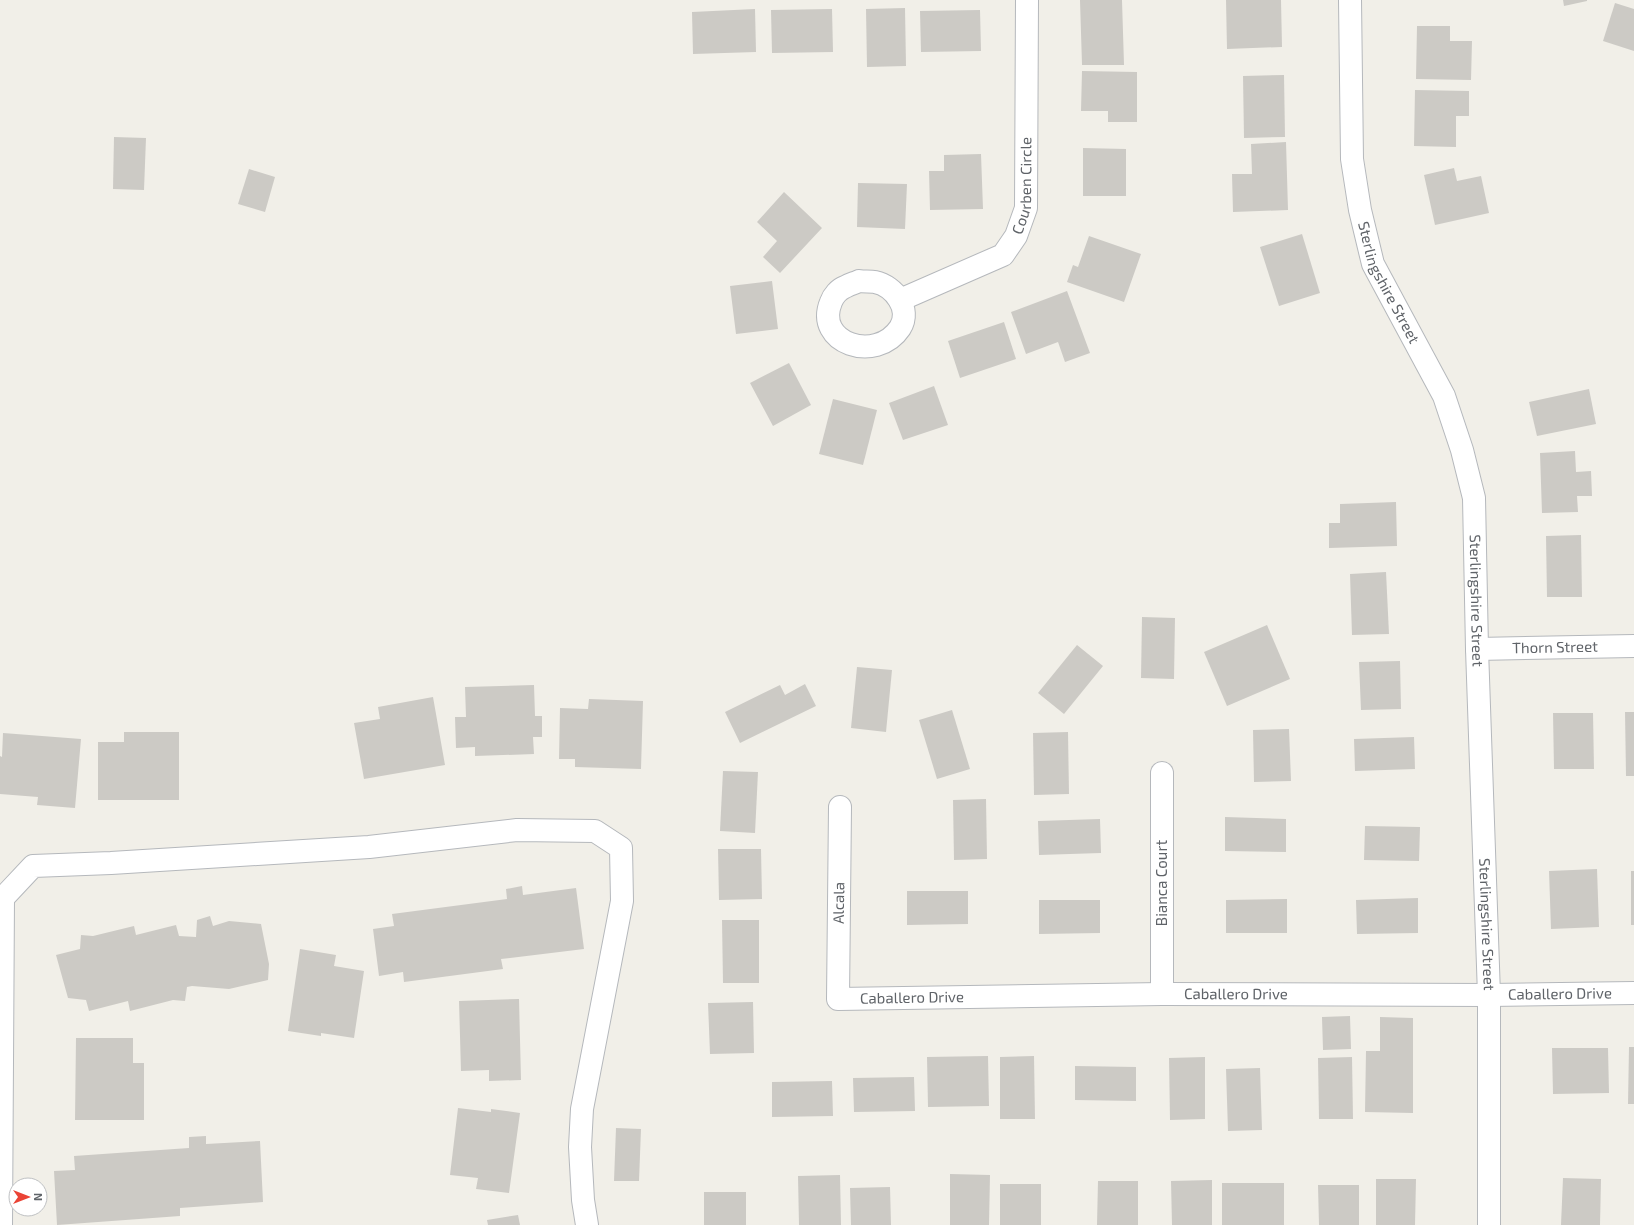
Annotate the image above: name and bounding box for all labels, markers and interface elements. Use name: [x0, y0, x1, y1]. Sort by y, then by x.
street label: Courben Circle: [1007, 137, 1034, 236]
street label: Sterlingshire Street: [1355, 219, 1424, 346]
street label: Sterlingshire Street: [1467, 534, 1488, 667]
street label: Thorn Street: [1512, 637, 1598, 656]
street label: Bianca Court: [1152, 840, 1170, 926]
street label: Sterlingshire Street: [1476, 858, 1499, 991]
street label: Alcala: [829, 882, 847, 924]
street label: Caballero Drive: [1508, 983, 1612, 1003]
street label: Caballero Drive: [1184, 984, 1288, 1002]
street label: Caballero Drive: [860, 987, 964, 1007]
north arrow: [8, 1177, 48, 1217]
text: N: [32, 1193, 45, 1201]

